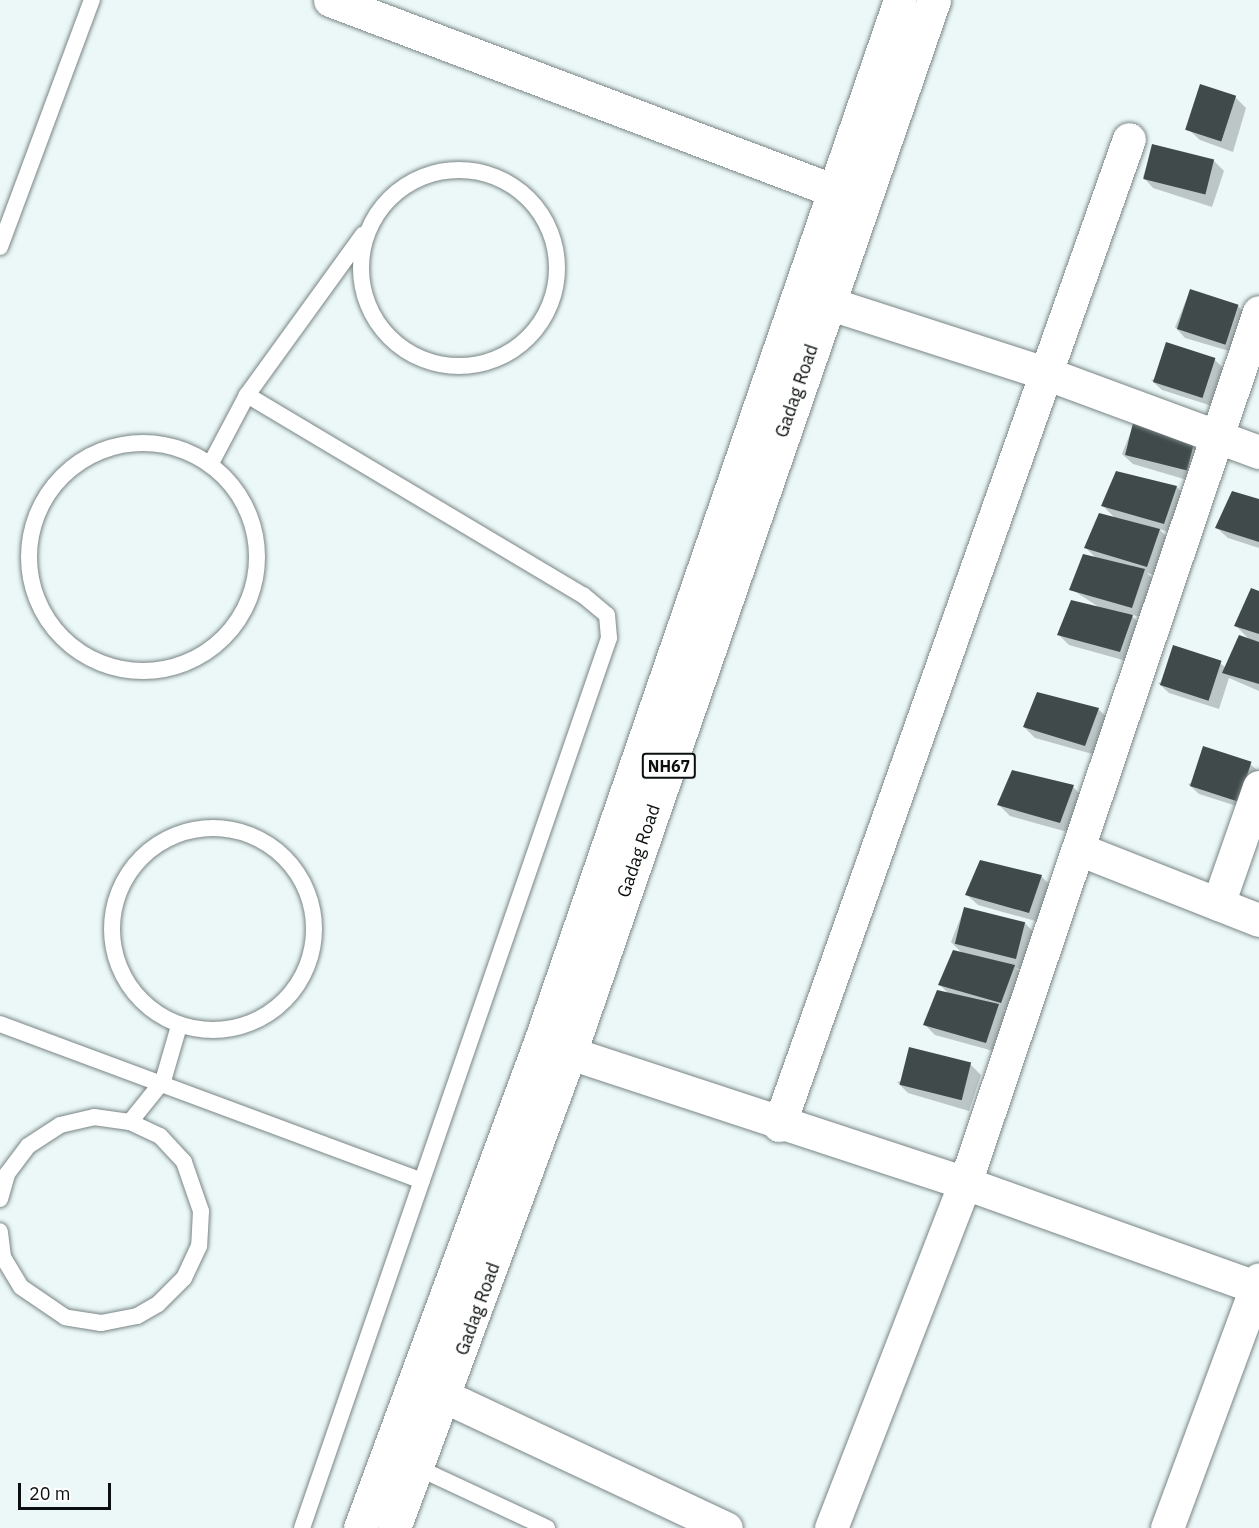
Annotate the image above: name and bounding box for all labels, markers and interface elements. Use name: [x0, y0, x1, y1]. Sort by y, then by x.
street label: Gadag Road: [771, 341, 823, 441]
road number: NH67: [640, 753, 698, 779]
street label: Gadag Road: [613, 801, 665, 901]
street label: Gadag Road: [451, 1260, 505, 1358]
scale bar: [21, 1471, 114, 1509]
text: 20 m: [29, 1482, 71, 1505]

